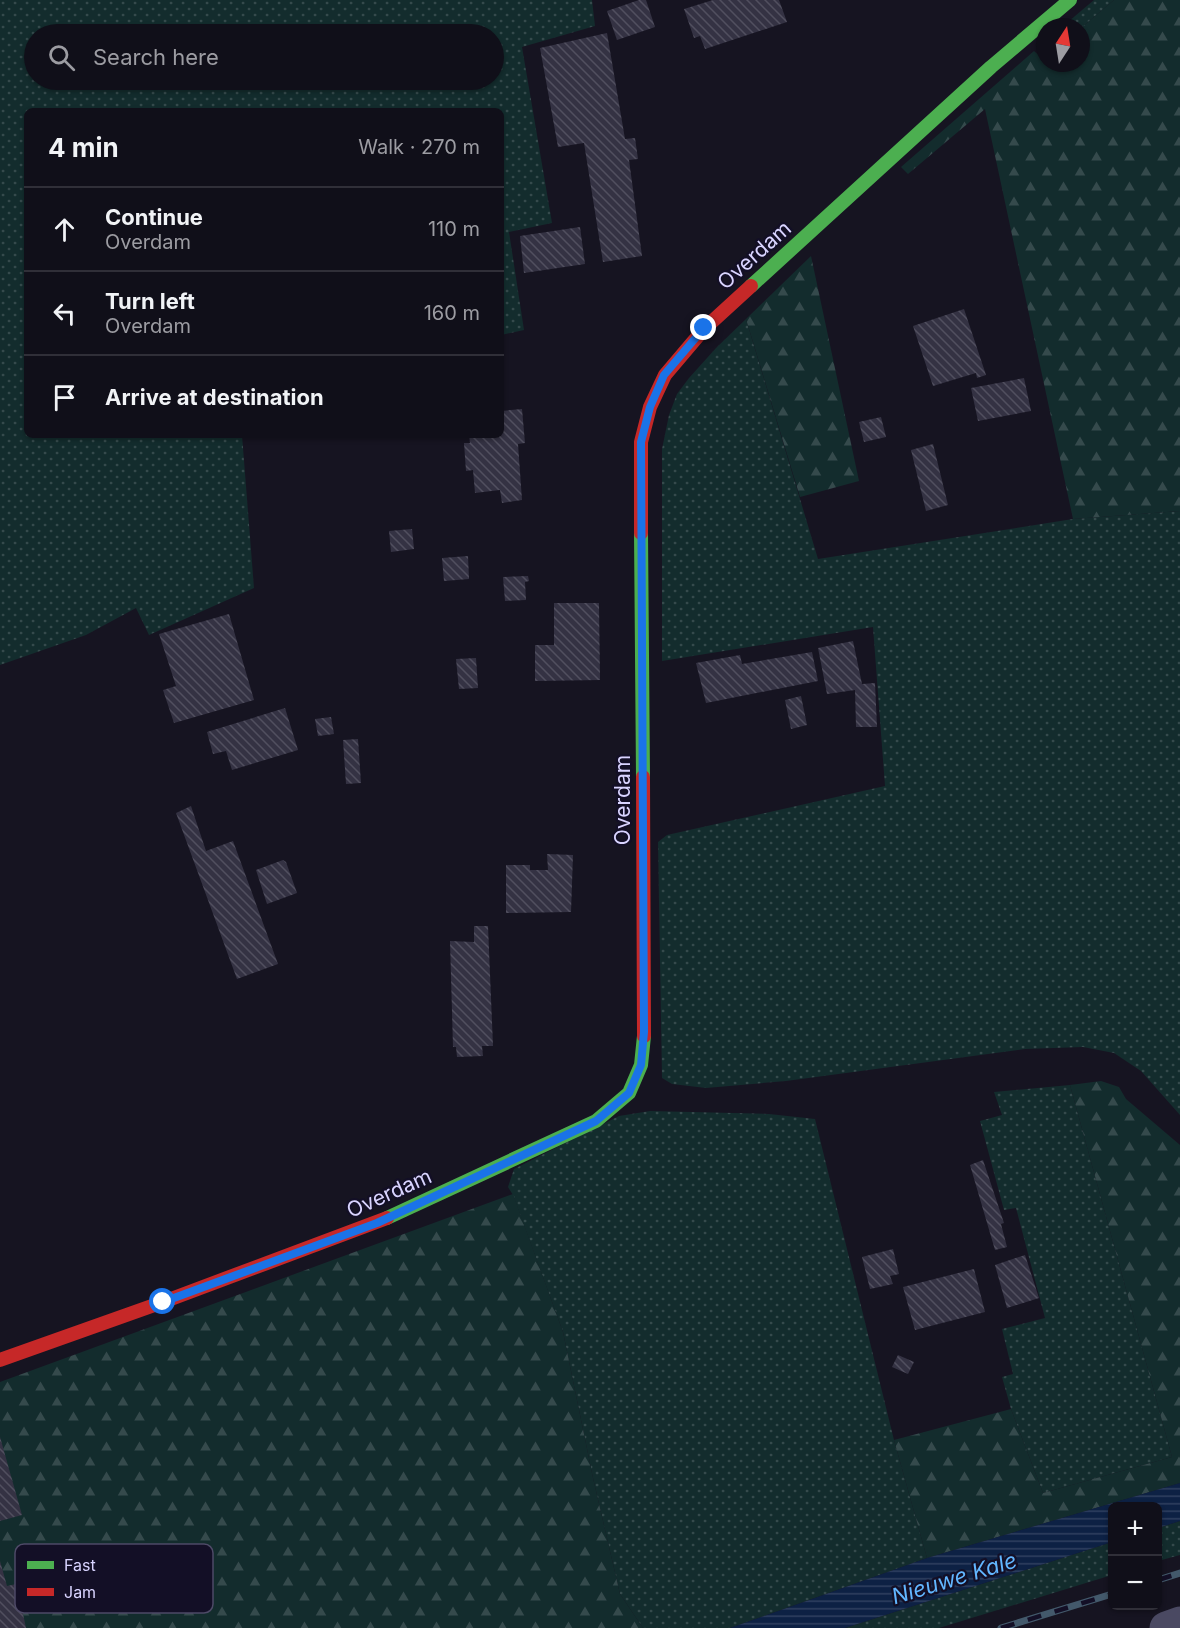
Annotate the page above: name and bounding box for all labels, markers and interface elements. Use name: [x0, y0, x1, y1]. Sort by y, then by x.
north arrow: [1036, 18, 1090, 72]
search box: [24, 24, 504, 90]
icon: search: [45, 41, 78, 74]
text: Search here: [93, 44, 219, 70]
text: 4 min: [48, 132, 119, 163]
text: Walk · 270 m: [358, 135, 480, 159]
text: Continue: [105, 204, 203, 230]
icon: ahead: [48, 213, 81, 246]
street label: Overdam: [712, 216, 796, 294]
text: 110 m: [428, 217, 480, 241]
text: Overdam: [105, 230, 191, 254]
text: Turn left: [105, 288, 195, 314]
icon: left: [48, 297, 81, 330]
text: 160 m: [424, 301, 480, 325]
text: Overdam: [105, 314, 191, 338]
route end: [690, 314, 716, 340]
icon: arrive: [48, 381, 81, 414]
text: Arrive at destination: [105, 384, 324, 410]
street label: Overdam: [610, 755, 635, 845]
street label: Overdam: [343, 1163, 435, 1223]
route start: [149, 1288, 175, 1314]
map controls: [1108, 1502, 1162, 1610]
button: +: [1108, 1502, 1162, 1556]
legend: [15, 1544, 213, 1613]
water label: Nieuwe Kale: [888, 1547, 1020, 1609]
text: Fast: [64, 1555, 96, 1575]
button: −: [1108, 1556, 1162, 1610]
text: Jam: [64, 1582, 96, 1602]

